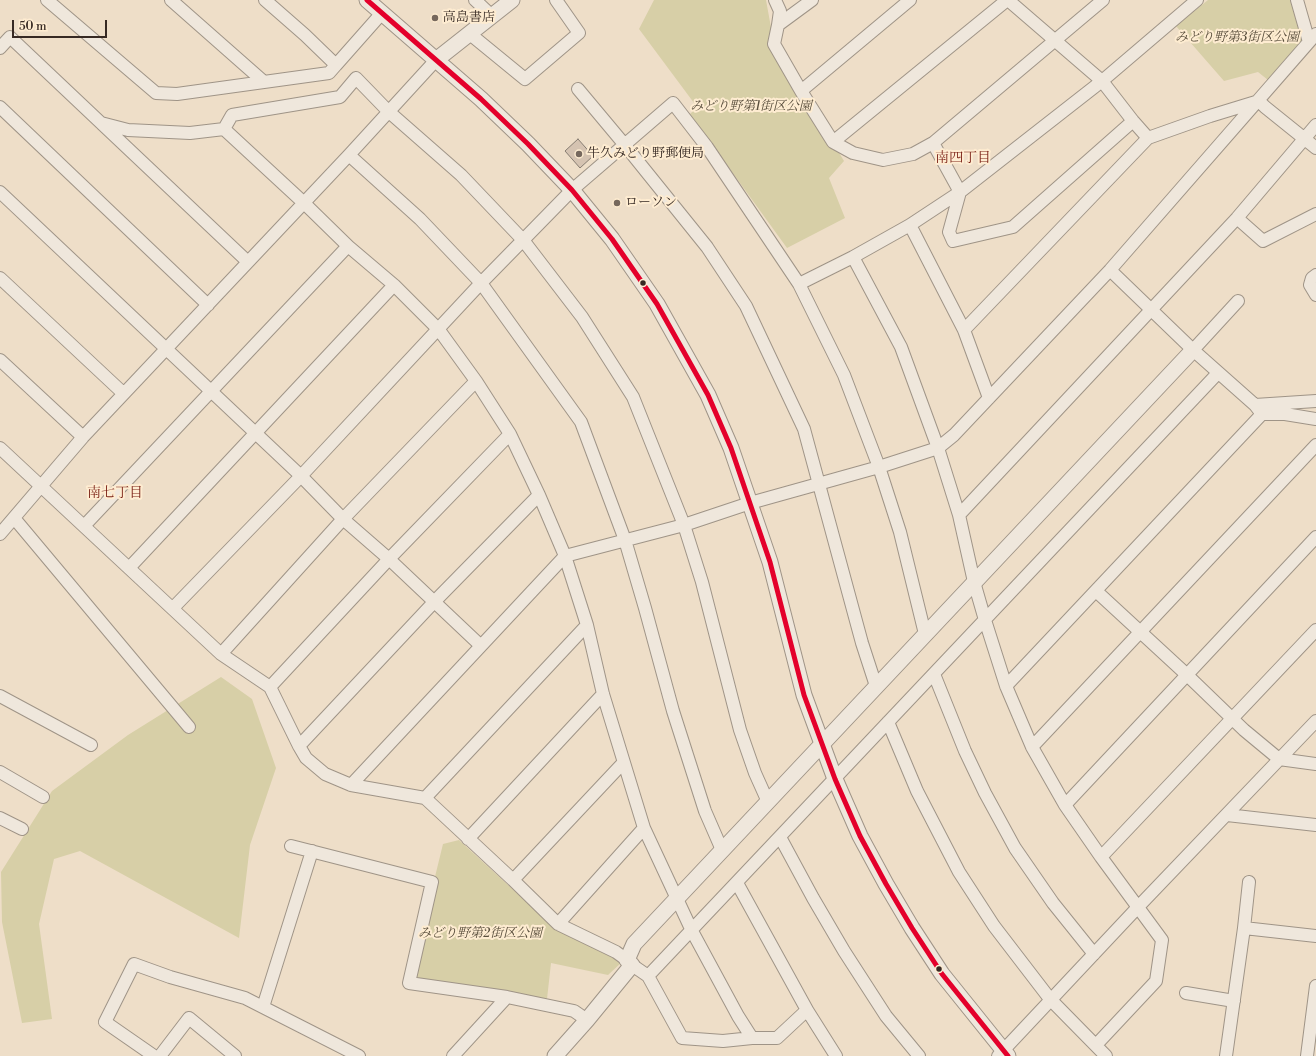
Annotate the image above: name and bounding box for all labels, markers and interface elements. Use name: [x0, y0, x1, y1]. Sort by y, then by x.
place label: 高島書店: [443, 10, 495, 26]
scale bar: [14, 12, 109, 38]
marker: 高島書店: [430, 13, 440, 23]
text: 50 m: [19, 19, 47, 34]
park label: みどり野第3街区公園: [1175, 30, 1299, 46]
park label: みどり野第1街区公園: [690, 99, 812, 115]
place label: 牛久みどり野郵便局: [587, 146, 704, 162]
marker: 牛久みどり野郵便局: [574, 149, 584, 159]
district label: 南四丁目: [935, 151, 991, 167]
place label: ローソン: [625, 195, 677, 211]
marker: ローソン: [612, 198, 622, 208]
unlabelled marker: [638, 278, 648, 288]
district label: 南七丁目: [87, 486, 143, 502]
park label: みどり野第2街区公園: [418, 926, 542, 942]
unlabelled marker: [934, 964, 944, 974]

